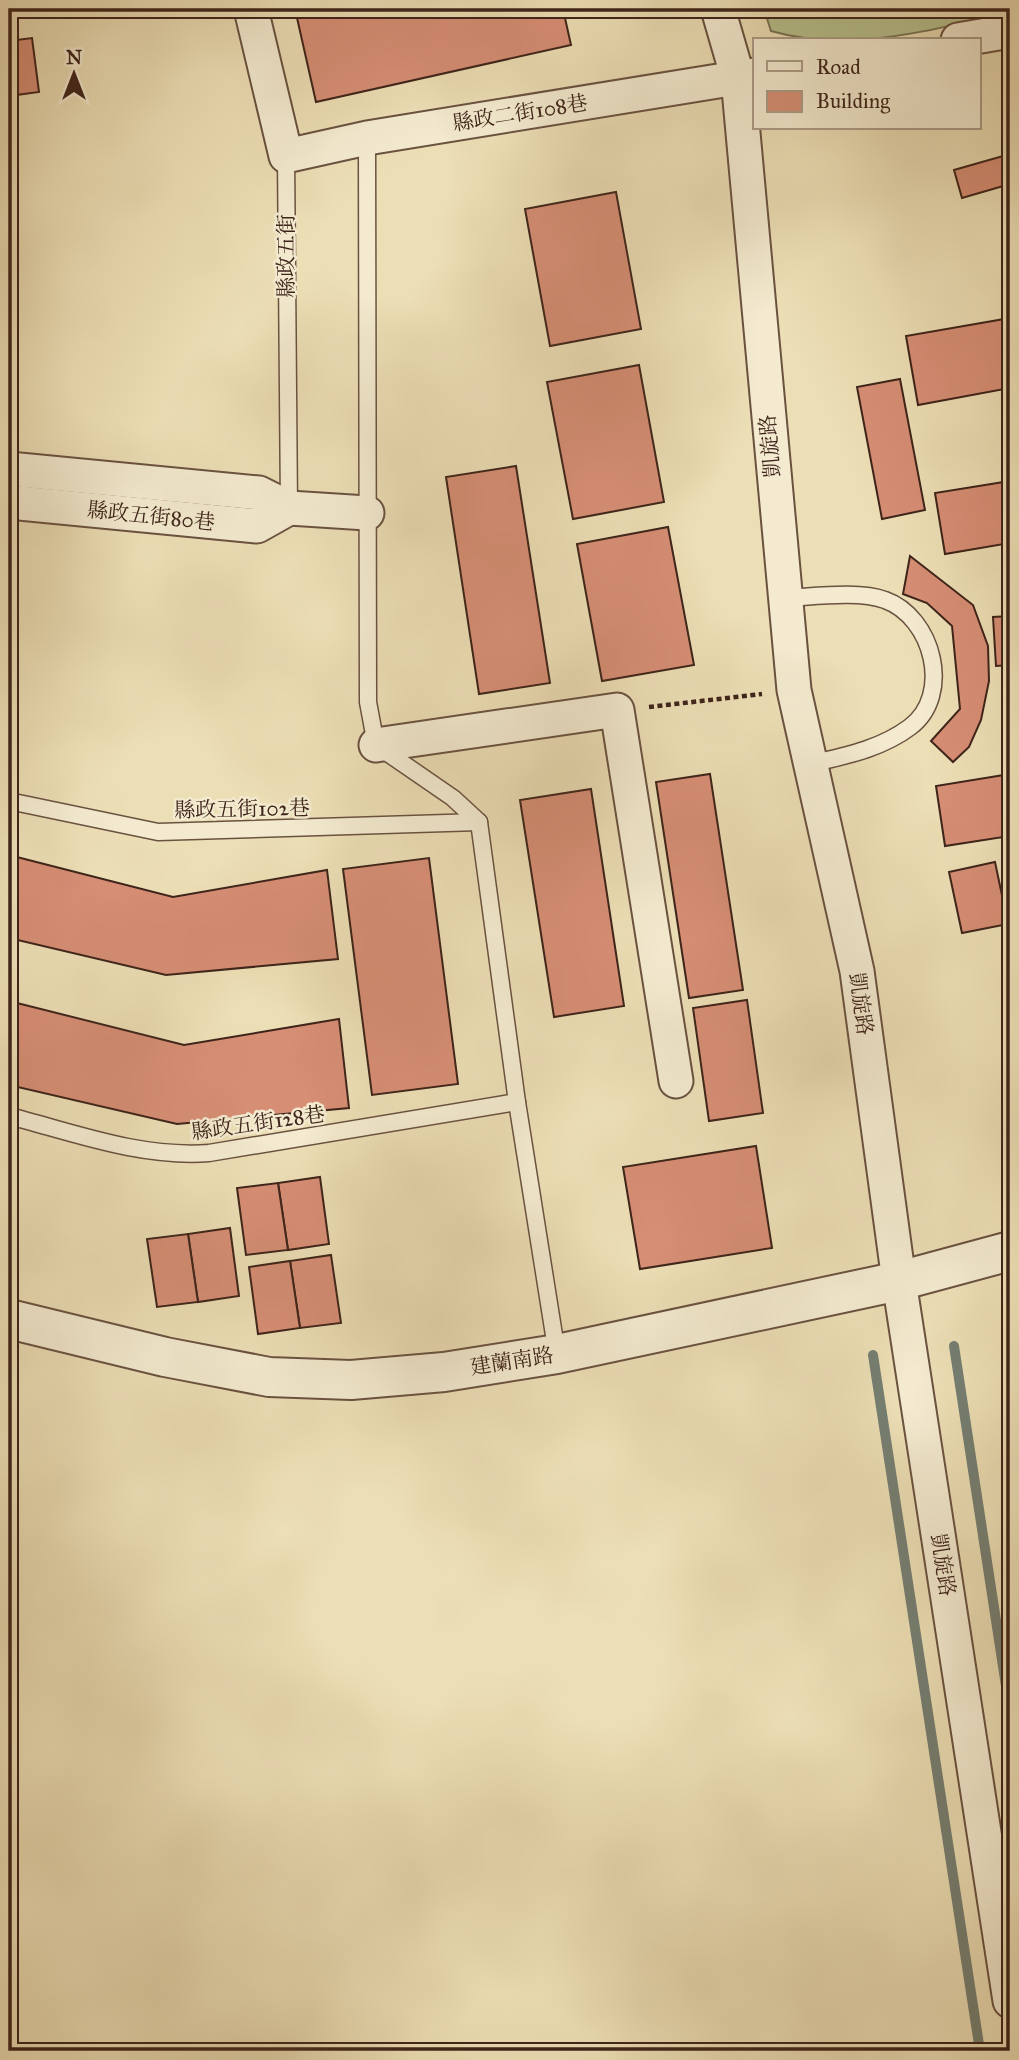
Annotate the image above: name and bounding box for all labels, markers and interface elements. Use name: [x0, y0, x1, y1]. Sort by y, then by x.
north arrow: [38, 38, 108, 108]
legend: [753, 38, 981, 130]
text: N: [66, 46, 82, 69]
text: Road: [816, 54, 861, 80]
text: Building: [816, 88, 890, 114]
street label: 縣政二街108巷: [451, 89, 589, 137]
street label: 縣政五街: [273, 214, 299, 298]
street label: 凱旋路: [754, 413, 786, 479]
street label: 縣政五街80巷: [86, 496, 216, 536]
street label: 縣政五街102巷: [174, 795, 310, 823]
street label: 凱旋路: [844, 971, 878, 1037]
street label: 縣政五街128巷: [189, 1101, 327, 1145]
street label: 建蘭南路: [468, 1342, 556, 1380]
street label: 凱旋路: [925, 1532, 961, 1598]

